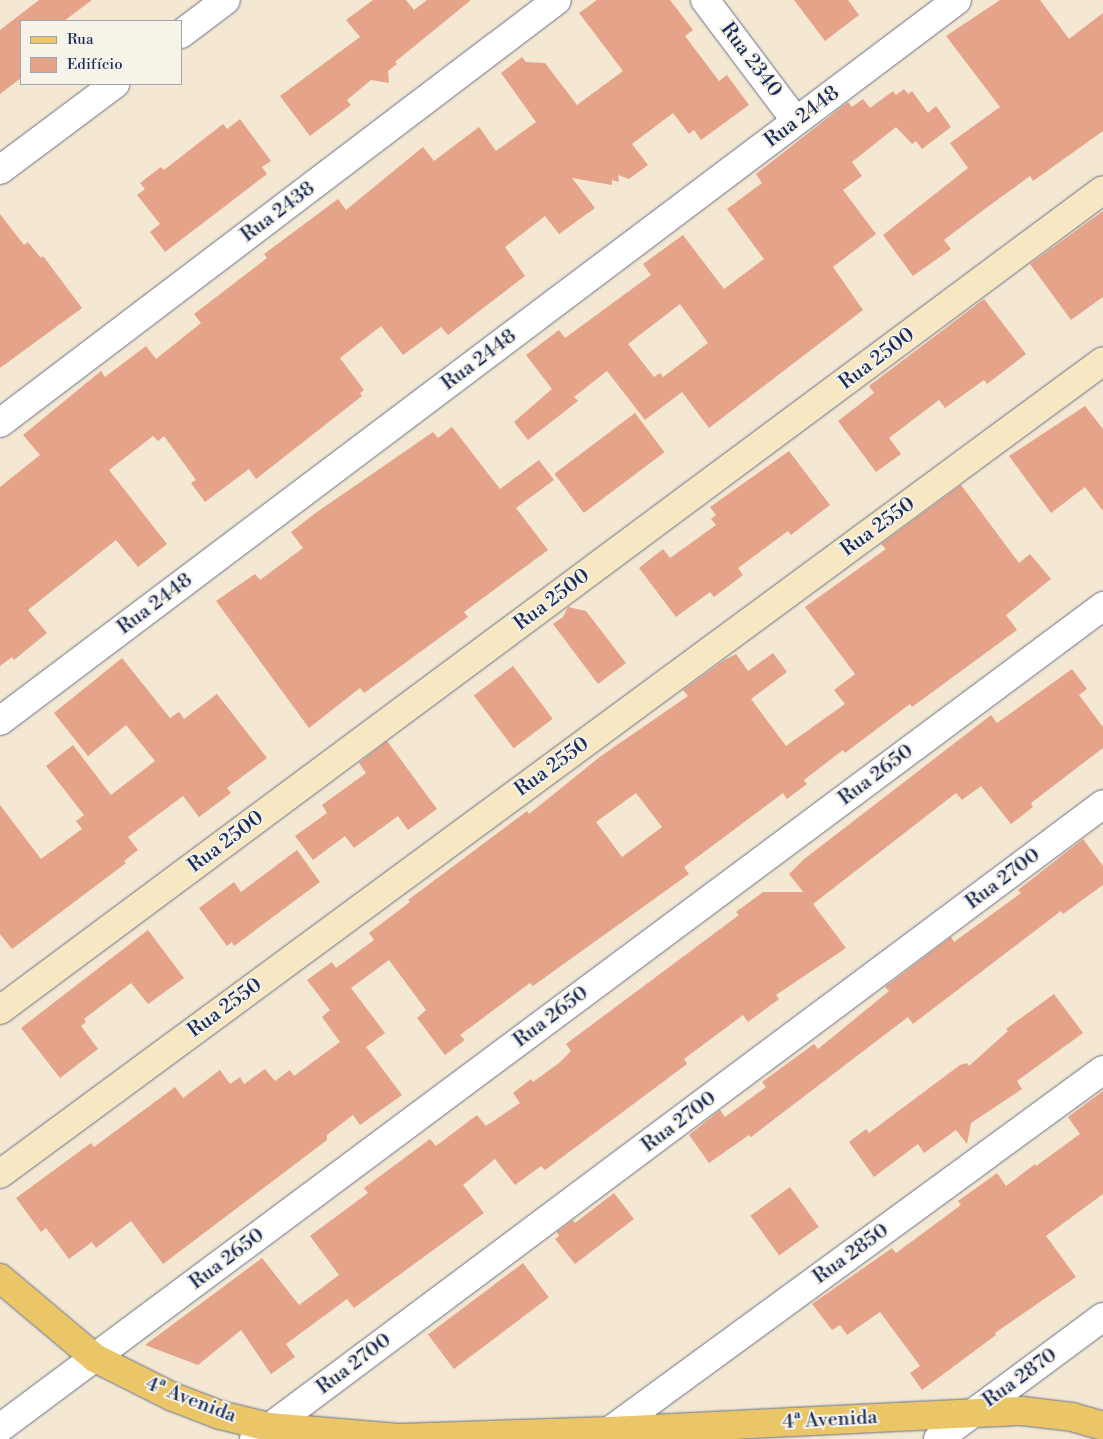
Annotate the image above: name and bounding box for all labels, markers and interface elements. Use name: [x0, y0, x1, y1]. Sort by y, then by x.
street label: Rua 2340: [715, 18, 787, 102]
legend: [20, 20, 182, 85]
text: Rua: [67, 30, 94, 49]
text: Edifício: [67, 55, 123, 74]
street label: Rua 2448: [760, 81, 844, 153]
street label: Rua 2438: [236, 176, 320, 248]
street label: Rua 2500: [834, 323, 920, 395]
street label: Rua 2448: [437, 324, 521, 396]
street label: Rua 2550: [836, 492, 920, 562]
street label: Rua 2500: [509, 564, 595, 636]
street label: Rua 2448: [113, 568, 197, 640]
street label: Rua 2550: [510, 732, 594, 802]
street label: Rua 2650: [834, 739, 918, 811]
street label: Rua 2500: [183, 806, 269, 878]
street label: Rua 2700: [961, 843, 1045, 915]
street label: Rua 2550: [183, 973, 267, 1043]
street label: Rua 2650: [509, 981, 593, 1053]
street label: Rua 2700: [637, 1086, 721, 1158]
street label: Rua 2850: [809, 1219, 893, 1289]
street label: Rua 2650: [185, 1223, 269, 1295]
street label: Rua 2700: [312, 1328, 396, 1400]
street label: Rua 2870: [978, 1343, 1062, 1413]
street label: 4ª Avenida: [142, 1372, 240, 1428]
street label: 4ª Avenida: [782, 1406, 878, 1434]

